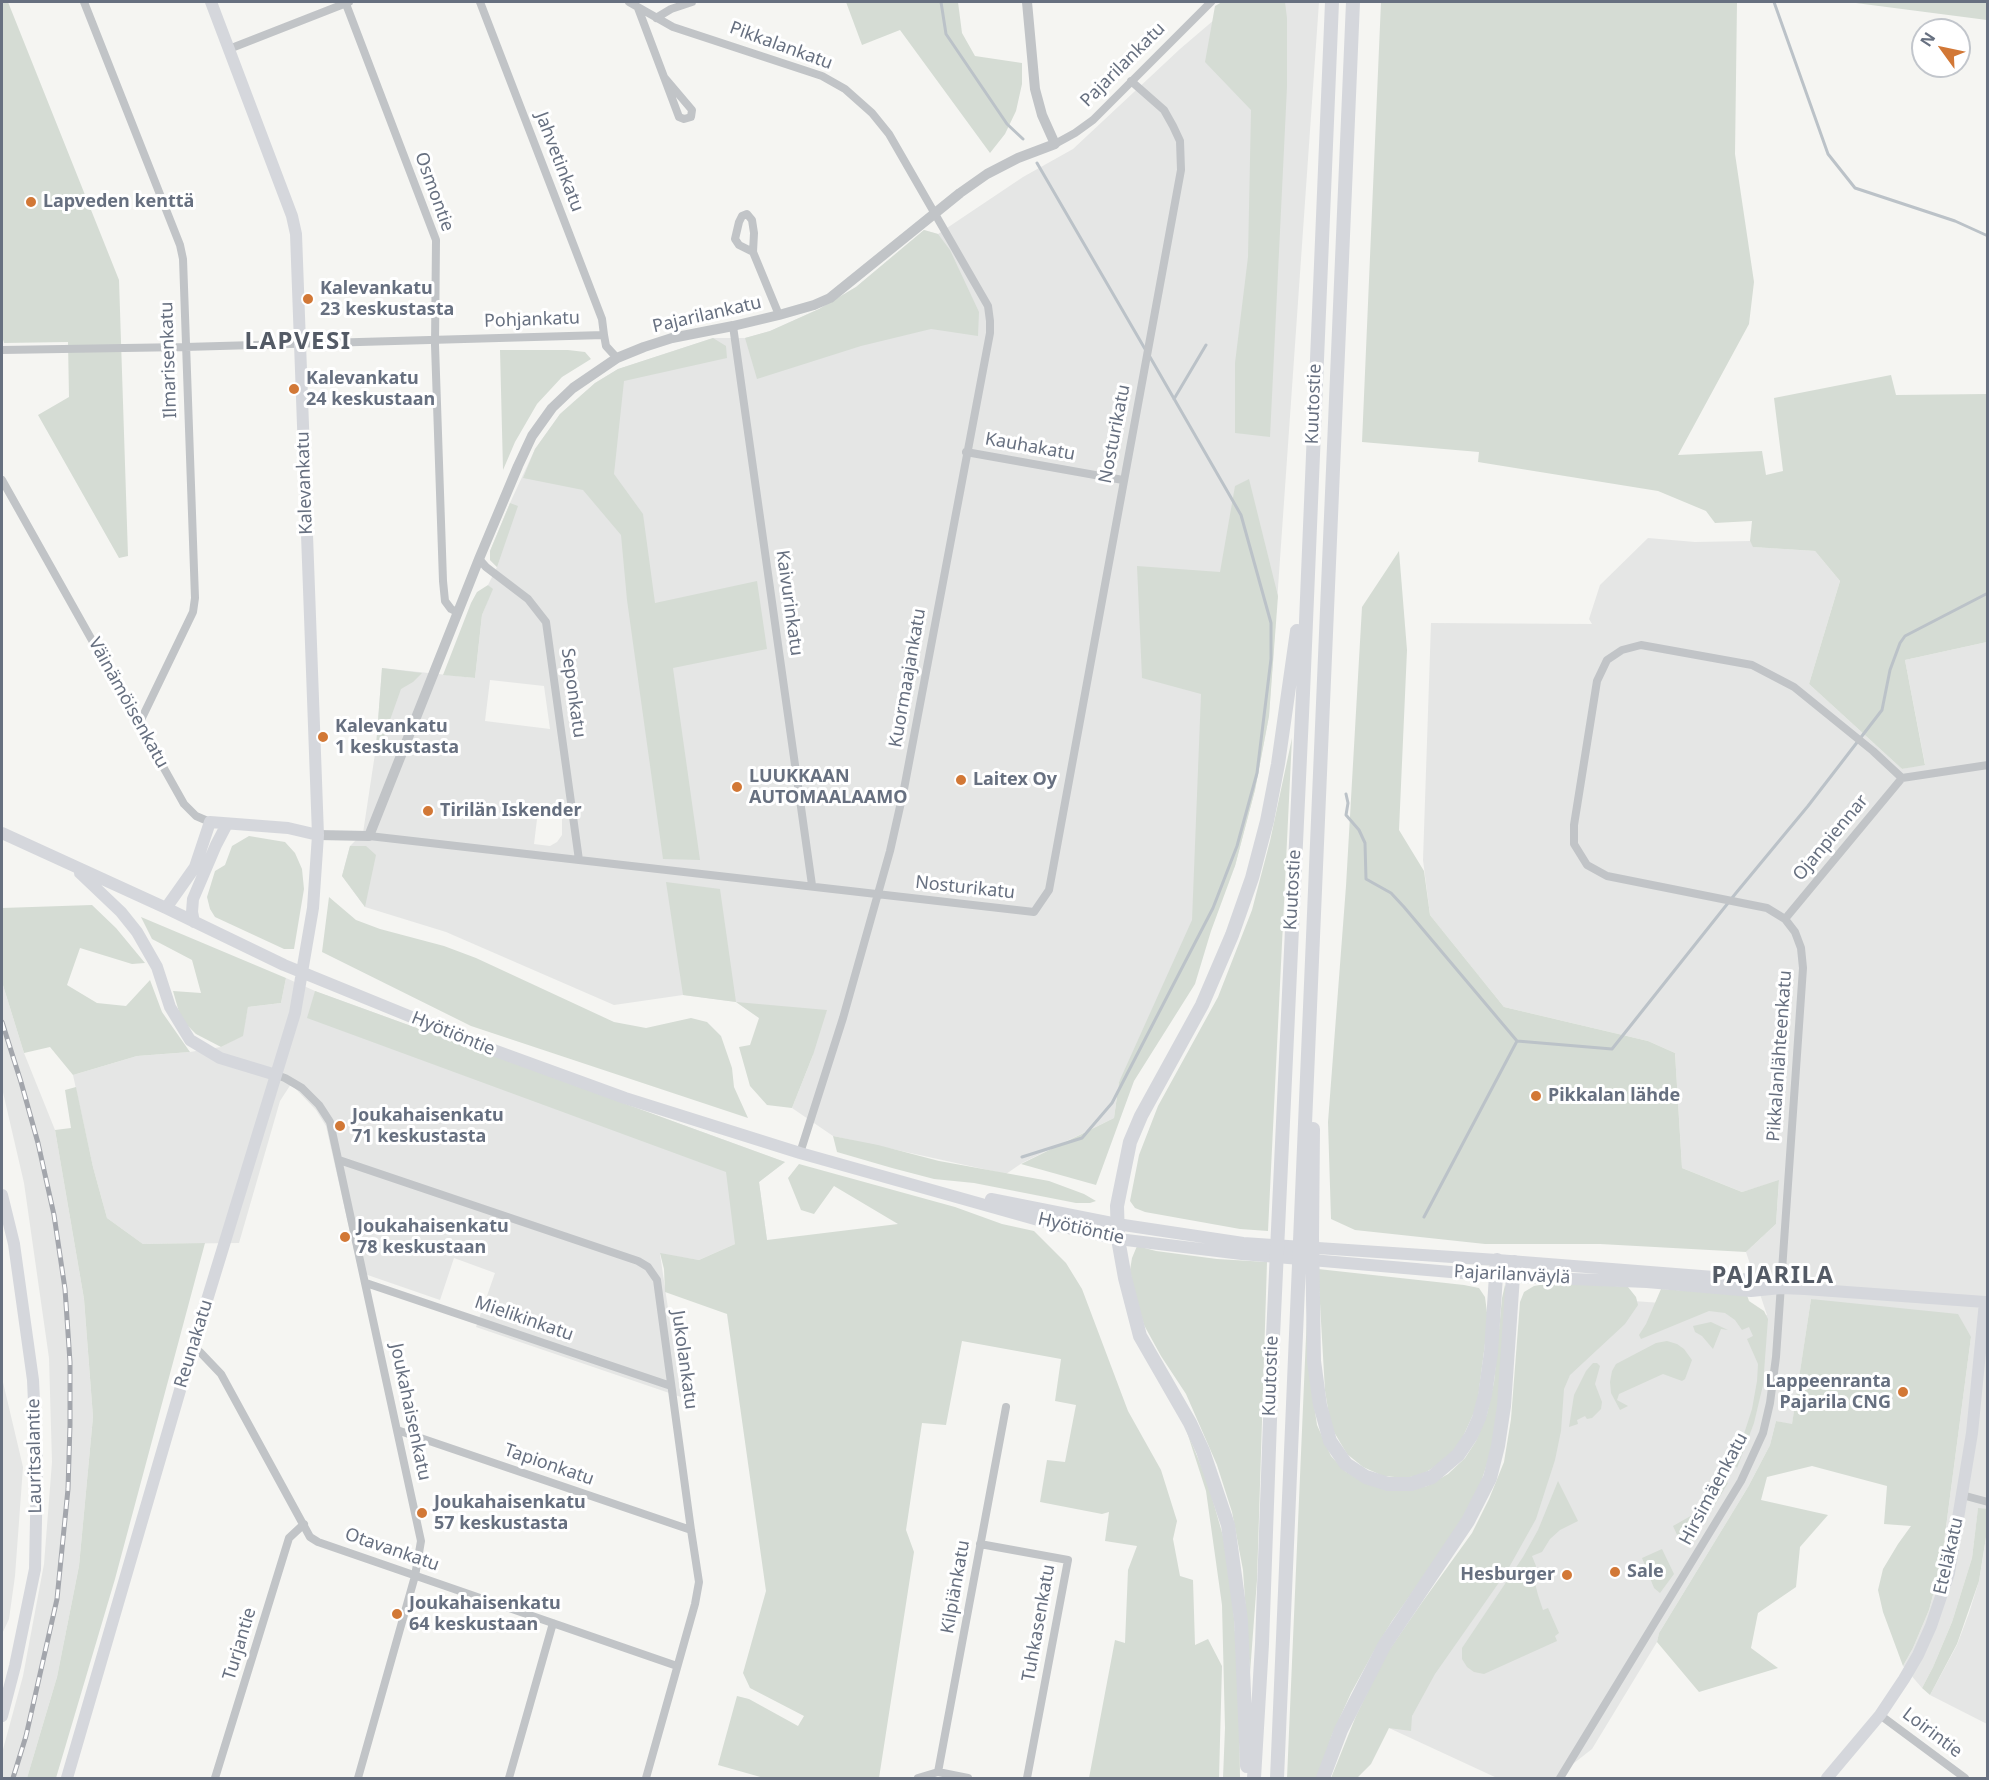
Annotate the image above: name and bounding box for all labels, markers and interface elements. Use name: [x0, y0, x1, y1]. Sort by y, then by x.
street label: Pikkalankatu: [727, 17, 835, 75]
street label: Pajarilankatu: [1076, 18, 1170, 112]
north arrow: [1911, 18, 1971, 78]
text: N: [1915, 28, 1940, 51]
street label: Jahvetinkatu: [530, 109, 588, 215]
street label: Osmontie: [410, 149, 458, 235]
place label: Lapveden kenttä: [43, 191, 194, 213]
marker: Lapveden kenttä: [24, 195, 38, 209]
place label: Kalevankatu 23 keskustasta: [320, 278, 454, 320]
marker: Kalevankatu 23 keskustasta: [301, 292, 315, 306]
street label: Pajarilankatu: [650, 292, 764, 338]
street label: Ilmarisenkatu: [156, 301, 182, 419]
street label: Pohjankatu: [484, 308, 580, 332]
district label: LAPVESI: [244, 328, 352, 356]
street label: Kuutostie: [1302, 363, 1326, 445]
place label: Kalevankatu 24 keskustaan: [306, 368, 435, 410]
marker: Kalevankatu 24 keskustaan: [287, 382, 301, 396]
street label: Nosturikatu: [1095, 383, 1135, 485]
street label: Kauhakatu: [983, 428, 1077, 466]
street label: Kalevankatu: [292, 431, 318, 535]
street label: Kaivurinkatu: [771, 549, 807, 657]
street label: Kuormaajankatu: [885, 607, 931, 749]
street label: Väinämöisenkatu: [83, 634, 173, 772]
street label: Seponkatu: [556, 647, 590, 739]
place label: Kalevankatu 1 keskustasta: [335, 716, 459, 758]
marker: Kalevankatu 1 keskustasta: [316, 730, 330, 744]
place label: LUUKKAAN AUTOMAALAAMO: [749, 766, 907, 808]
place label: Laitex Oy: [973, 769, 1057, 791]
marker: Laitex Oy: [954, 773, 968, 787]
marker: LUUKKAAN AUTOMAALAAMO: [730, 780, 744, 794]
street label: Ojanpiennar: [1789, 791, 1873, 885]
place label: Tirilän Iskender: [440, 800, 582, 822]
marker: Tirilän Iskender: [421, 804, 435, 818]
street label: Kuutostie: [1280, 849, 1306, 931]
street label: Nosturikatu: [914, 872, 1016, 904]
street label: Pikkalanlähteenkatu: [1763, 970, 1797, 1142]
street label: Hyötiöntie: [408, 1008, 498, 1060]
place label: Pikkalan lähde: [1548, 1085, 1680, 1107]
marker: Pikkalan lähde: [1529, 1089, 1543, 1103]
place label: Joukahaisenkatu 71 keskustasta: [352, 1105, 504, 1148]
marker: Joukahaisenkatu 71 keskustasta: [333, 1119, 347, 1133]
street label: Hyötiöntie: [1036, 1209, 1126, 1249]
place label: Joukahaisenkatu 78 keskustaan: [357, 1216, 509, 1258]
marker: Joukahaisenkatu 78 keskustaan: [338, 1230, 352, 1244]
street label: Pajarilanväylä: [1453, 1261, 1571, 1289]
district label: PAJARILA: [1711, 1262, 1835, 1290]
street label: Mielikinkatu: [472, 1292, 576, 1346]
street label: Reunakatu: [170, 1297, 218, 1391]
street label: Jukolankatu: [666, 1309, 702, 1411]
street label: Kuutostie: [1259, 1335, 1283, 1417]
street label: Joukahaisenkatu: [385, 1341, 435, 1483]
place label: Lappeenranta Pajarila CNG: [1765, 1371, 1891, 1414]
marker: Lappeenranta Pajarila CNG: [1896, 1385, 1910, 1399]
street label: Lauritsalantie: [23, 1398, 47, 1514]
street label: Hirsimäenkatu: [1675, 1429, 1753, 1549]
street label: Tapionkatu: [501, 1440, 597, 1490]
place label: Joukahaisenkatu 57 keskustasta: [434, 1492, 586, 1534]
marker: Joukahaisenkatu 57 keskustasta: [415, 1506, 429, 1520]
street label: Eteläkatu: [1930, 1515, 1968, 1597]
street label: Otavankatu: [342, 1524, 442, 1576]
street label: Kilpiänkatu: [937, 1538, 975, 1636]
place label: Sale: [1627, 1561, 1664, 1583]
street label: Tuhkasenkatu: [1018, 1563, 1060, 1683]
place label: Hesburger: [1460, 1564, 1555, 1586]
marker: Sale: [1608, 1565, 1622, 1579]
marker: Hesburger: [1560, 1568, 1574, 1582]
place label: Joukahaisenkatu 64 keskustaan: [409, 1593, 561, 1636]
street label: Turjantie: [219, 1605, 261, 1683]
marker: Joukahaisenkatu 64 keskustaan: [390, 1607, 404, 1621]
street label: Loirintie: [1898, 1703, 1966, 1763]

